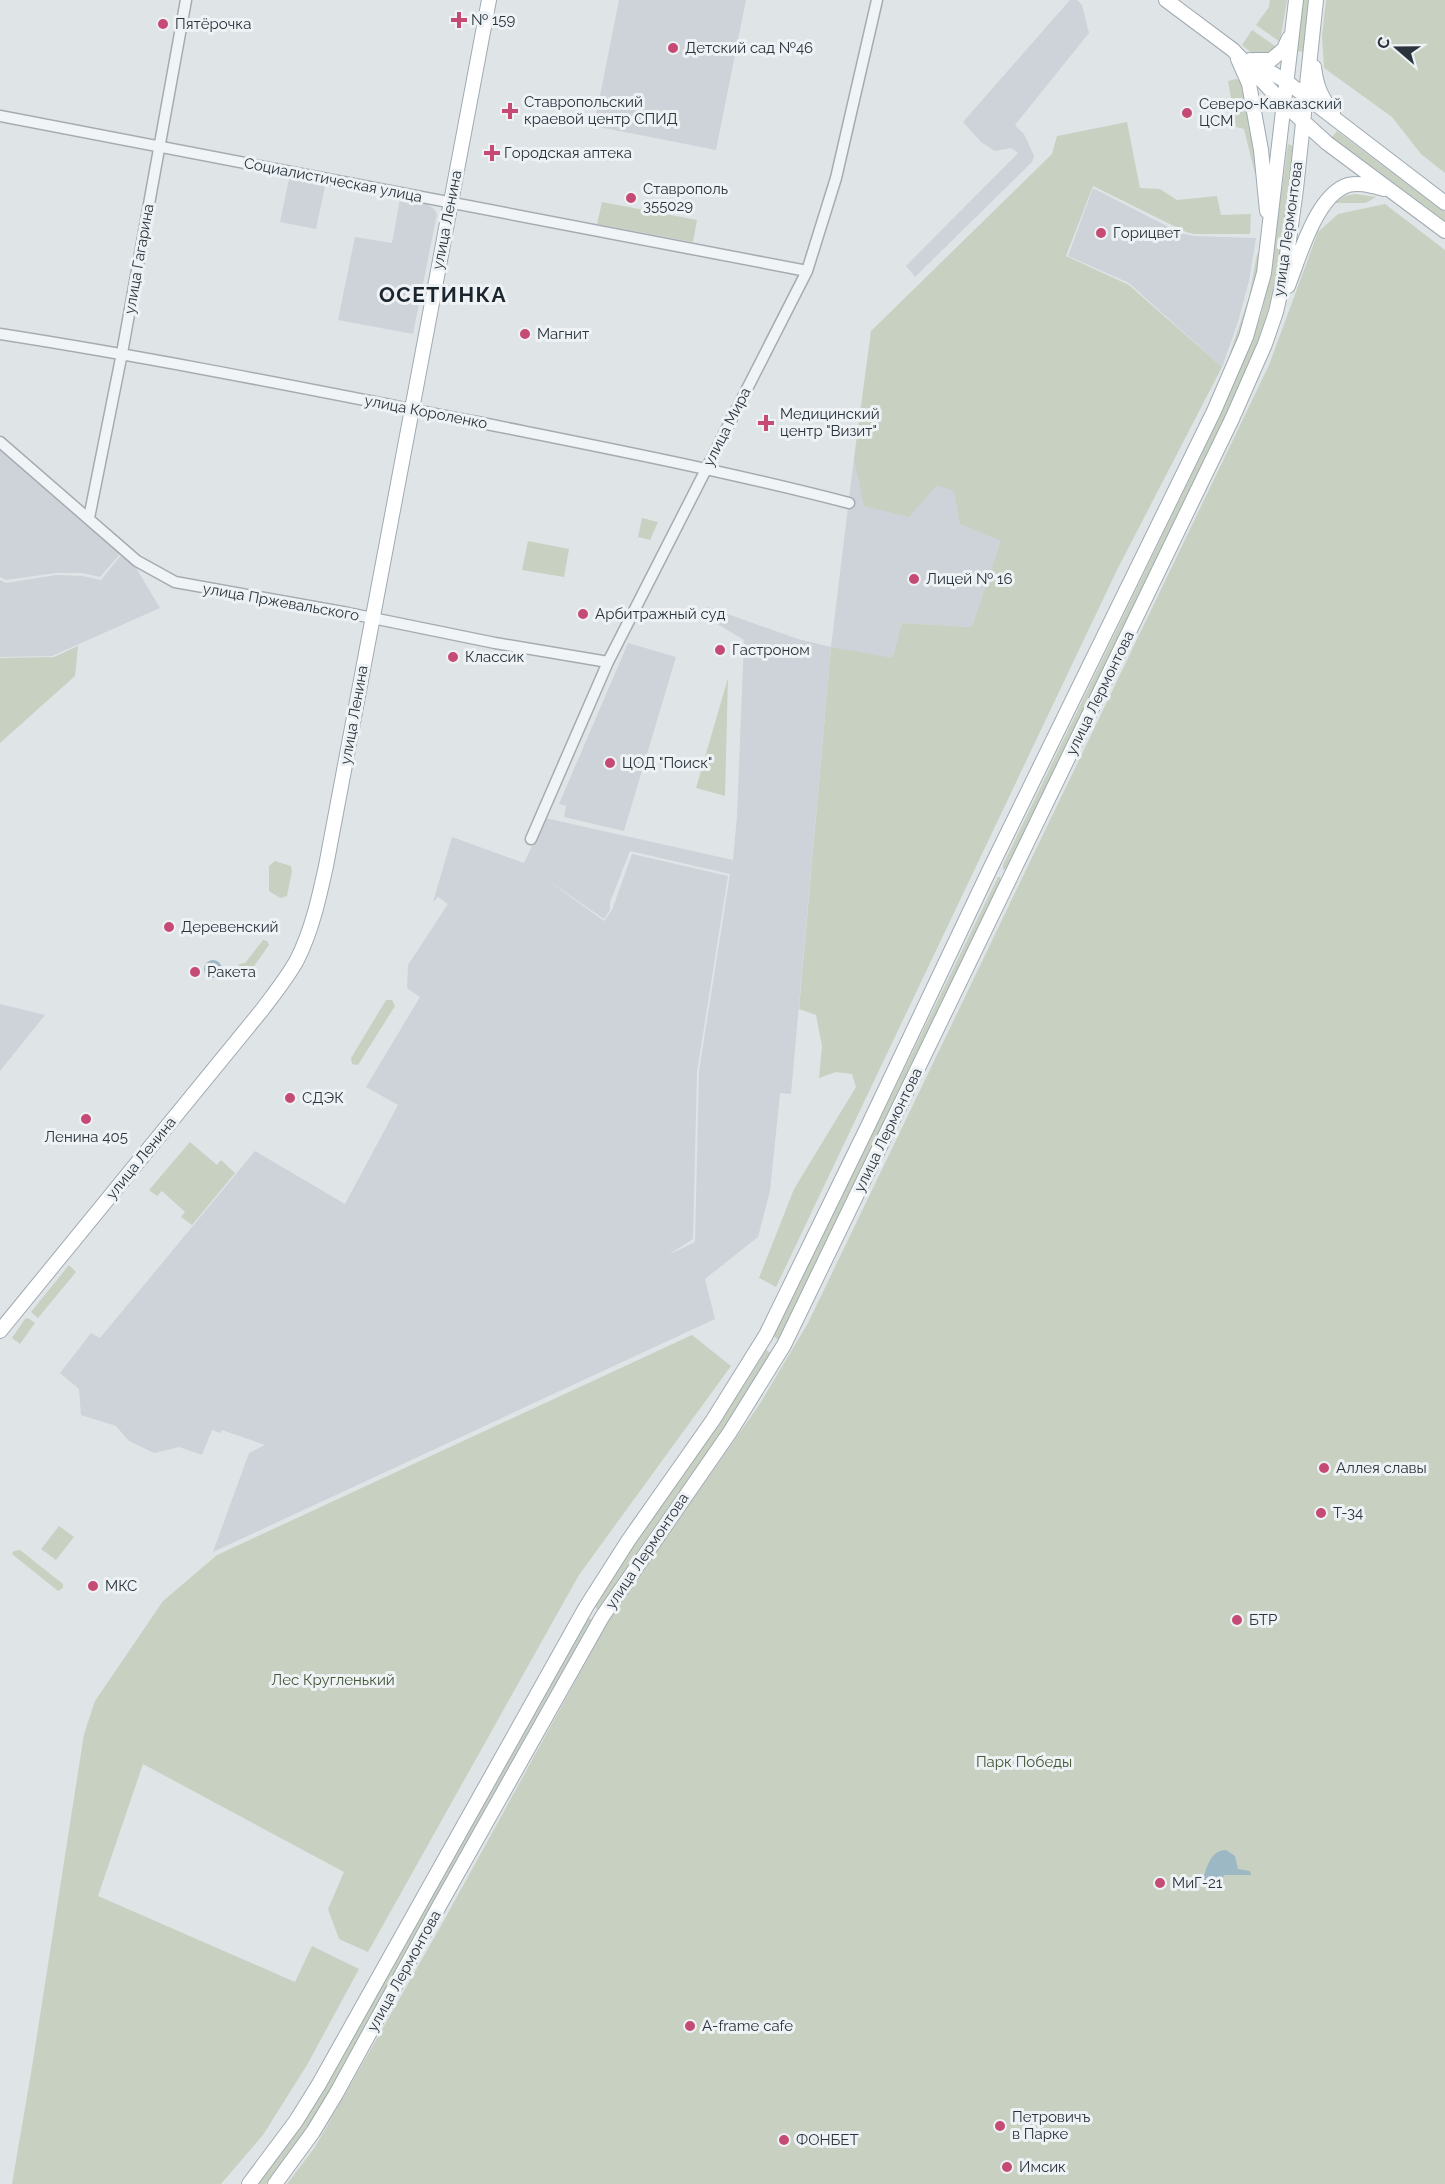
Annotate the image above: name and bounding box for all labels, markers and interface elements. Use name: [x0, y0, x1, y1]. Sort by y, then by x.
place label: № 159: [471, 11, 516, 29]
marker: № 159: [452, 13, 466, 27]
place label: Пятёрочка: [175, 15, 251, 33]
marker: Пятёрочка: [156, 17, 170, 31]
north arrow: [1367, 18, 1427, 78]
text: С: [1373, 35, 1394, 51]
place label: Детский сад №46: [685, 39, 813, 57]
marker: Детский сад №46: [666, 41, 680, 55]
place label: Ставропольский краевой центр СПИД: [524, 93, 678, 128]
place label: Северо-Кавказский ЦСМ: [1199, 95, 1342, 130]
marker: Ставропольский краевой центр СПИД: [501, 102, 519, 120]
marker: Северо-Кавказский ЦСМ: [1180, 106, 1194, 120]
place label: Городская аптека: [504, 144, 632, 162]
marker: Городская аптека: [485, 146, 499, 160]
street label: Социалистическая улица: [242, 154, 424, 206]
street label: улица Лермонтова: [1270, 161, 1306, 297]
street label: улица Ленина: [429, 169, 465, 271]
place label: Ставрополь 355029: [643, 180, 728, 215]
marker: Ставрополь 355029: [624, 191, 638, 205]
street label: улица Гагарина: [120, 203, 158, 315]
place label: Горицвет: [1113, 224, 1181, 242]
marker: Горицвет: [1094, 226, 1108, 240]
district label: ОСЕТИНКА: [379, 282, 507, 307]
place label: Магнит: [537, 325, 589, 343]
marker: Магнит: [518, 327, 532, 341]
street label: улица Мира: [700, 385, 754, 469]
street label: улица Короленко: [363, 391, 489, 433]
place label: Медицинский центр "Визит": [780, 405, 880, 440]
marker: Медицинский центр "Визит": [757, 414, 775, 432]
place label: Лицей № 16: [926, 570, 1012, 588]
marker: Лицей № 16: [907, 572, 921, 586]
street label: улица Пржевальского: [201, 579, 361, 625]
place label: Арбитражный суд: [595, 605, 726, 623]
marker: Арбитражный суд: [576, 607, 590, 621]
street label: улица Лермонтова: [1062, 628, 1138, 758]
place label: Гастроном: [732, 641, 810, 659]
marker: Гастроном: [713, 643, 727, 657]
place label: Классик: [465, 648, 525, 666]
marker: Классик: [446, 650, 460, 664]
street label: улица Ленина: [336, 664, 372, 766]
place label: ЦОД "Поиск": [622, 754, 712, 772]
marker: ЦОД "Поиск": [603, 756, 617, 770]
place label: Деревенский: [181, 918, 279, 936]
marker: Деревенский: [162, 920, 176, 934]
place label: Ракета: [207, 963, 256, 981]
marker: Ракета: [188, 965, 202, 979]
street label: улица Лермонтова: [850, 1065, 926, 1195]
place label: СДЭК: [302, 1089, 344, 1107]
marker: СДЭК: [283, 1091, 297, 1105]
marker: Ленина 405: [79, 1112, 93, 1126]
street label: улица Ленина: [102, 1113, 180, 1203]
place label: Ленина 405: [44, 1128, 128, 1146]
place label: Аллея славы: [1336, 1459, 1427, 1477]
marker: Аллея славы: [1317, 1461, 1331, 1475]
street label: улица Лермонтова: [602, 1490, 692, 1612]
place label: Т-34: [1333, 1504, 1363, 1522]
marker: Т-34: [1314, 1506, 1328, 1520]
place label: МКС: [105, 1577, 137, 1595]
marker: МКС: [86, 1579, 100, 1593]
place label: БТР: [1249, 1611, 1277, 1629]
marker: БТР: [1230, 1613, 1244, 1627]
park label: Лес Кругленький: [271, 1671, 395, 1689]
park label: Парк Победы: [976, 1753, 1072, 1771]
place label: МиГ-21: [1172, 1874, 1223, 1892]
marker: МиГ-21: [1153, 1876, 1167, 1890]
street label: улица Лермонтова: [363, 1907, 445, 2035]
place label: A-frame cafe: [702, 2017, 793, 2035]
marker: A-frame cafe: [683, 2019, 697, 2033]
place label: Петровичъ в Парке: [1012, 2108, 1091, 2143]
marker: Петровичъ в Парке: [993, 2119, 1007, 2133]
place label: ФОНБЕТ: [796, 2131, 859, 2149]
marker: ФОНБЕТ: [777, 2133, 791, 2147]
place label: Имсик: [1019, 2158, 1066, 2176]
marker: Имсик: [1000, 2160, 1014, 2174]

